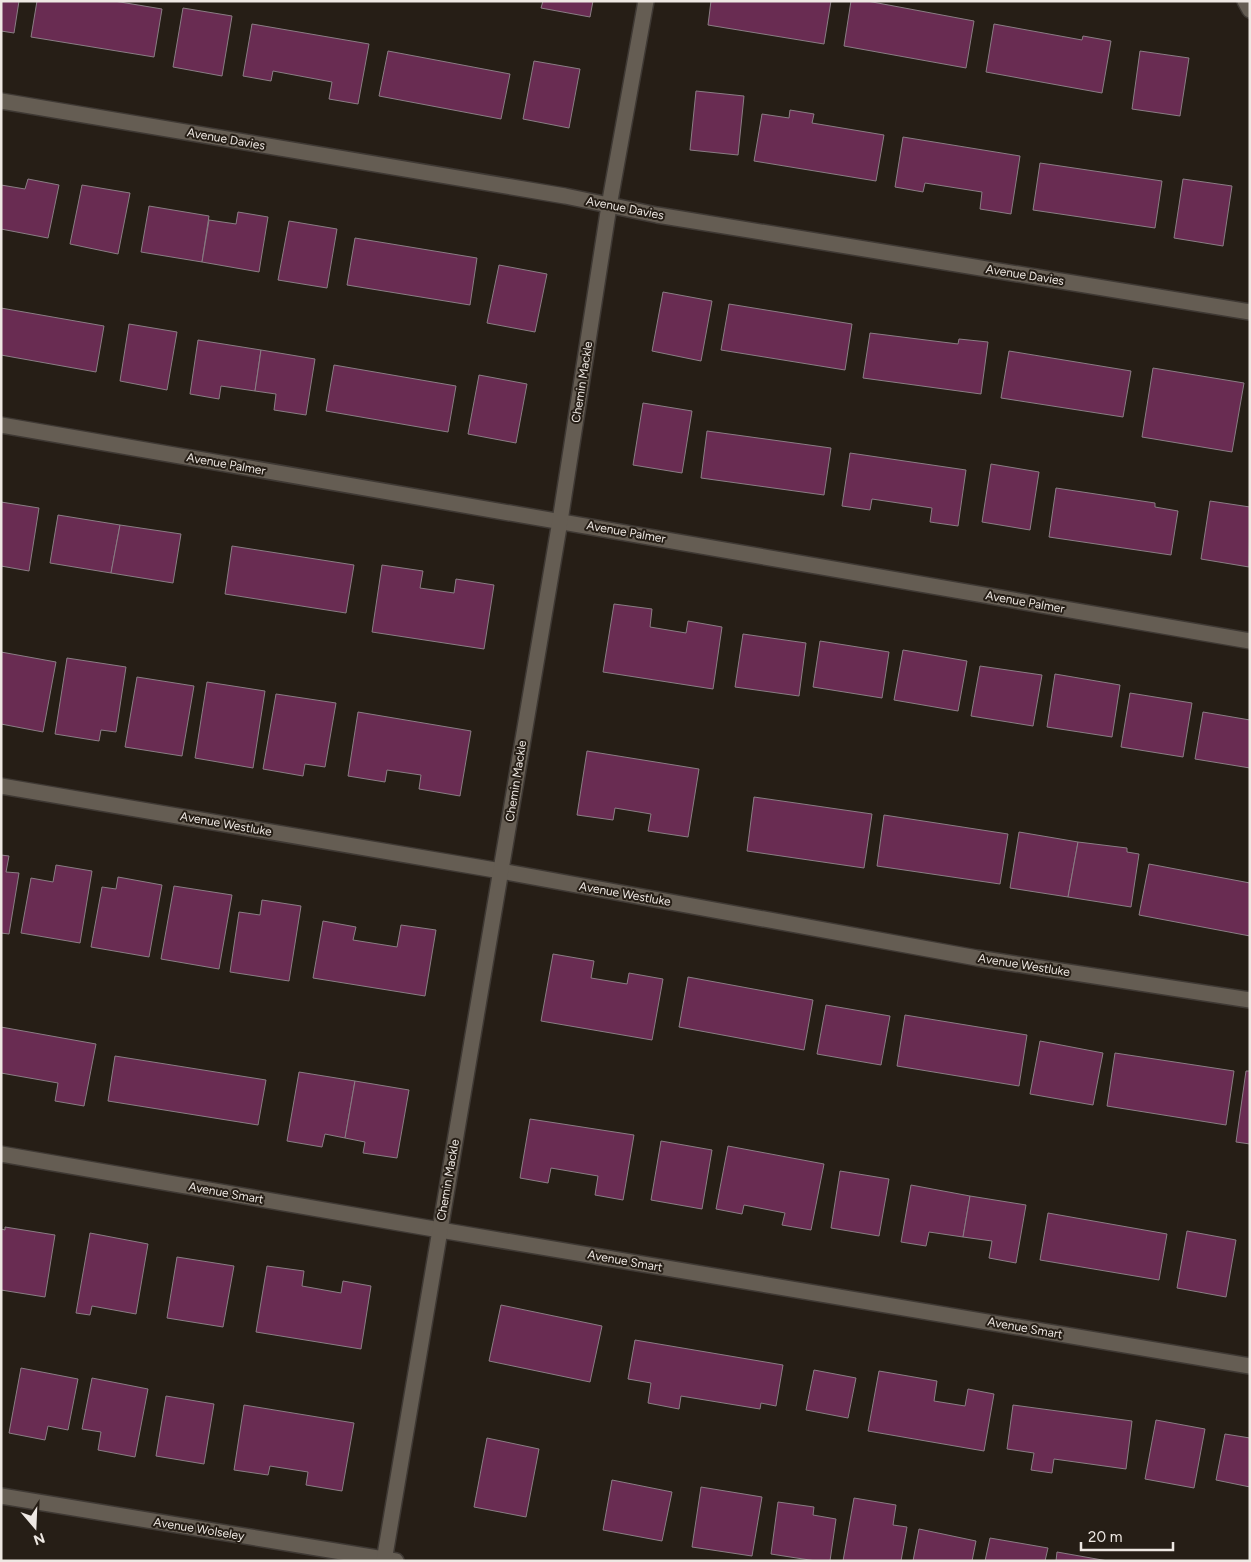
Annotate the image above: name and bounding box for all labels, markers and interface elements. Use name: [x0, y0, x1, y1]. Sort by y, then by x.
street label: Avenue Davies: [186, 125, 267, 153]
street label: Avenue Davies: [585, 194, 666, 222]
street label: Avenue Davies: [985, 262, 1066, 288]
street label: Chemin Mackle: [569, 340, 595, 424]
street label: Avenue Palmer: [185, 450, 267, 478]
street label: Avenue Palmer: [585, 518, 667, 546]
street label: Avenue Palmer: [984, 588, 1066, 616]
street label: Chemin Mackle: [503, 739, 529, 823]
street label: Avenue Westluke: [179, 809, 273, 839]
street label: Avenue Westluke: [578, 879, 672, 909]
street label: Avenue Westluke: [977, 951, 1071, 979]
street label: Chemin Mackle: [434, 1138, 462, 1222]
street label: Avenue Smart: [187, 1180, 265, 1207]
street label: Avenue Smart: [586, 1248, 664, 1275]
street label: Avenue Smart: [986, 1315, 1064, 1342]
north arrow: [10, 1502, 60, 1552]
street label: Avenue Wolseley: [153, 1515, 246, 1543]
scale bar: [1081, 1520, 1174, 1552]
text: 20 m: [1088, 1528, 1122, 1546]
text: N: [31, 1529, 47, 1549]

